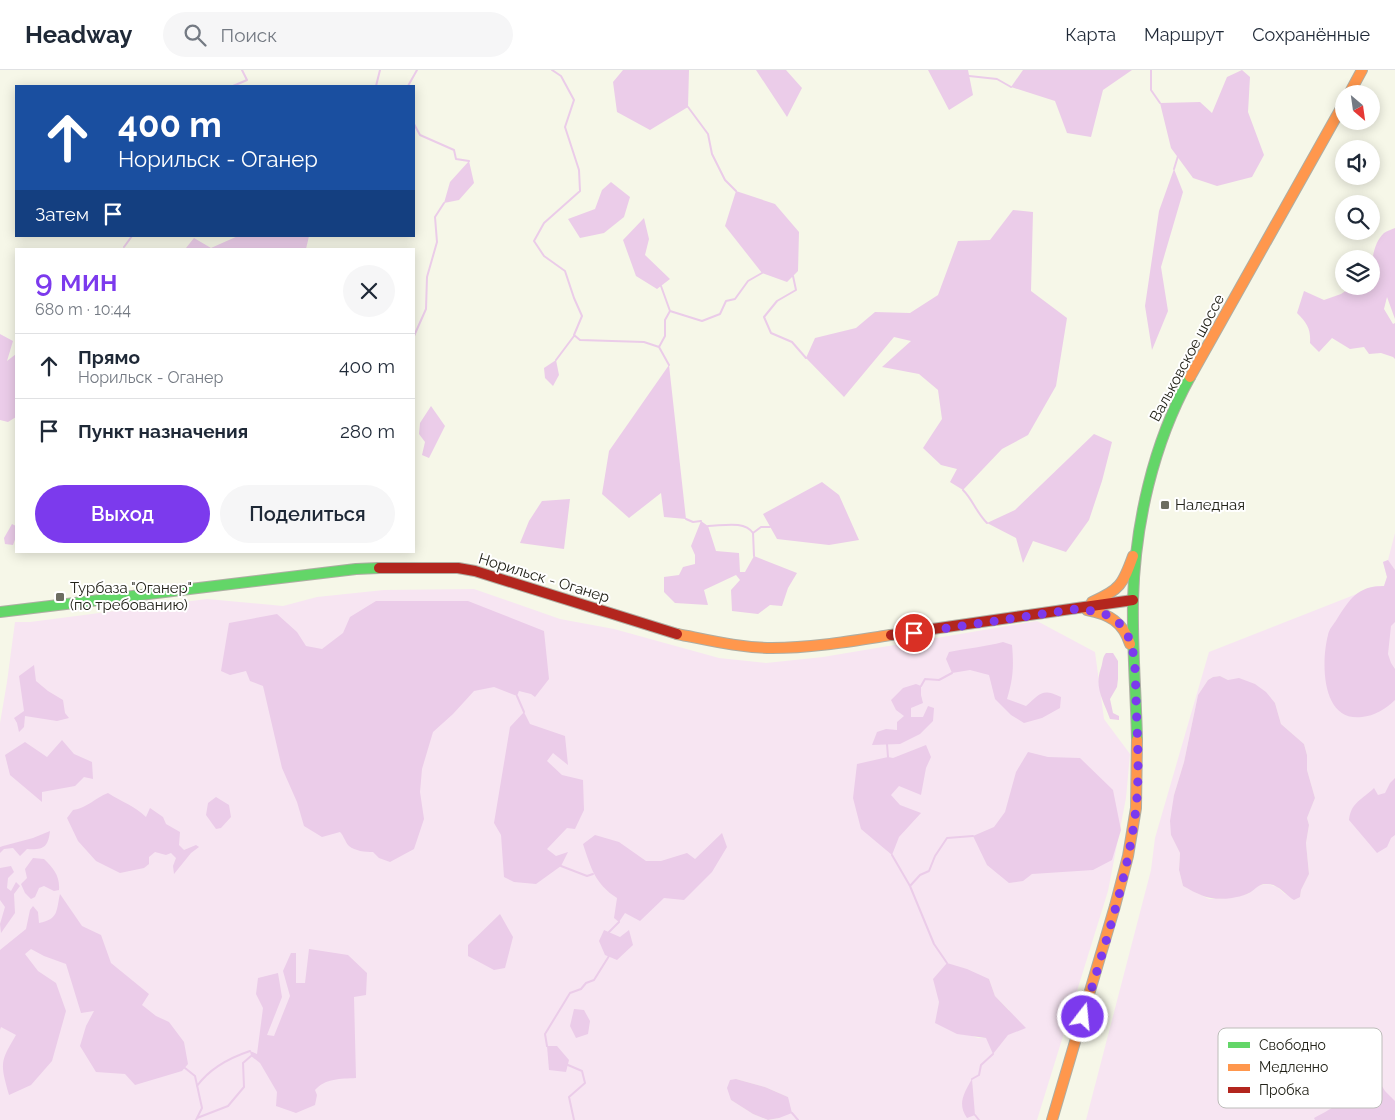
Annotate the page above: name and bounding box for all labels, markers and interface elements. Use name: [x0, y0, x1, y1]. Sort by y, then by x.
search box: [163, 12, 513, 57]
text: Headway: [25, 20, 133, 49]
icon: search: [181, 21, 209, 49]
text: Поиск: [221, 24, 277, 46]
text: Карта: [1065, 24, 1116, 45]
text: Маршрут: [1144, 24, 1224, 45]
text: Сохранённые: [1252, 24, 1370, 45]
north arrow: [1335, 85, 1380, 130]
map controls: [1335, 85, 1380, 295]
text: 400 m: [118, 104, 222, 145]
icon: ahead: [35, 105, 100, 170]
button: sound: [1335, 140, 1380, 185]
text: Норильск - Оганер: [118, 146, 318, 172]
button: search: [1335, 195, 1380, 240]
icon: arrive: [99, 200, 127, 228]
text: Затем: [35, 203, 89, 225]
button: layers: [1335, 250, 1380, 295]
text: 9 мин: [35, 263, 118, 298]
button: close: [343, 265, 395, 317]
street label: Вальковское шоссе: [1146, 291, 1228, 425]
text: 680 m · 10:44: [35, 300, 131, 319]
text: Прямо: [78, 346, 140, 368]
icon: ahead: [35, 352, 63, 380]
text: 400 m: [339, 355, 395, 377]
text: Норильск - Оганер: [78, 368, 223, 387]
icon: arrive: [35, 417, 63, 445]
text: Пункт назначения: [78, 420, 248, 442]
text: 280 m: [340, 420, 395, 442]
button: Выход: [35, 485, 210, 543]
button: Поделиться: [220, 485, 395, 543]
place label: Наледная: [1175, 496, 1245, 514]
marker: Наледная: [1159, 499, 1171, 511]
street label: Норильск - Оганер: [476, 549, 612, 607]
place label: Турбаза "Оганер" (по требованию): [70, 579, 192, 614]
marker: Турбаза "Оганер" (по требованию): [54, 591, 66, 603]
pin: [893, 612, 935, 654]
icon: arrive: [900, 619, 928, 647]
position arrow: [1056, 990, 1108, 1042]
legend: [1218, 1028, 1382, 1108]
text: Свободно: [1259, 1037, 1326, 1053]
text: Медленно: [1259, 1059, 1328, 1075]
text: Пробка: [1259, 1082, 1309, 1098]

